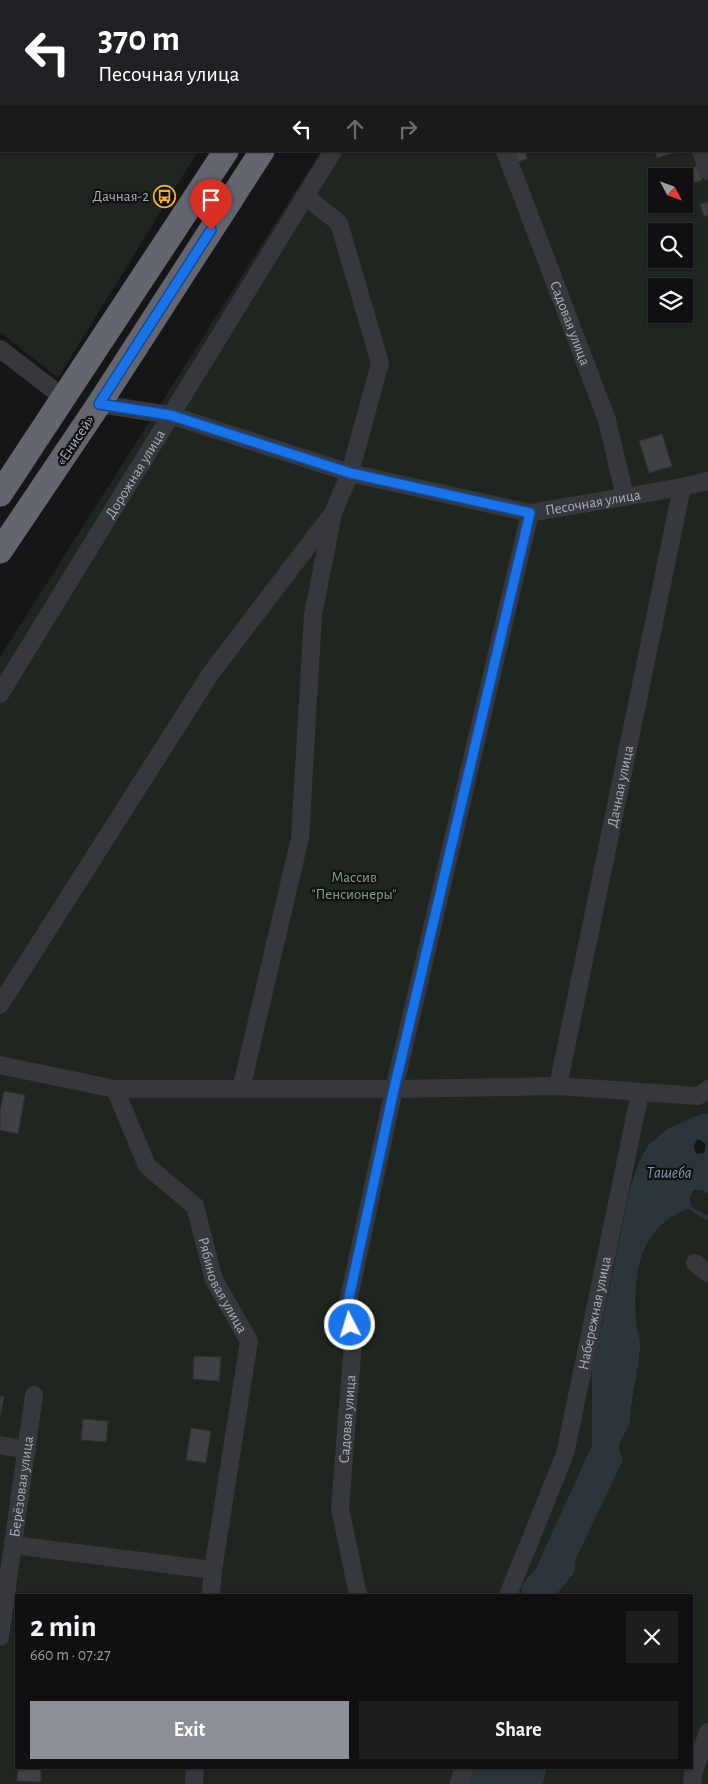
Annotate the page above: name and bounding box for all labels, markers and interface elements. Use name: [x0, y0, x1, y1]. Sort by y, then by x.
icon: left: [15, 20, 80, 85]
text: 370 m: [98, 22, 180, 57]
text: Песочная улица: [98, 63, 240, 85]
icon: left: [288, 115, 316, 143]
icon: ahead: [341, 115, 369, 143]
icon: right: [394, 115, 422, 143]
north arrow: [648, 168, 692, 212]
map controls: [648, 168, 693, 323]
pin: [190, 179, 232, 230]
bus stop icon: Дачная-2: [153, 184, 177, 208]
icon: arrive: [197, 186, 225, 214]
place label: Дачная-2: [92, 189, 149, 204]
button: search: [648, 223, 693, 268]
button: layers: [648, 278, 693, 323]
street label: Садовая улица: [547, 279, 593, 368]
street label: «Енисей»: [53, 413, 97, 468]
street label: Дорожная улица: [102, 427, 168, 521]
street label: Песочная улица: [544, 487, 642, 518]
street label: Дачная улица: [605, 744, 636, 829]
park label: Массив "Пенсионеры": [311, 870, 397, 902]
water label: Ташеба: [646, 1165, 692, 1181]
street label: Рябиновая улица: [195, 1235, 250, 1336]
street label: Набережная улица: [576, 1255, 614, 1371]
position arrow: [323, 1298, 375, 1350]
street label: Садовая улица: [337, 1374, 358, 1464]
street label: Берёзовая улица: [7, 1435, 36, 1538]
button: close: [626, 1611, 678, 1663]
text: 2 min: [30, 1612, 97, 1642]
text: 660 m · 07:27: [30, 1647, 111, 1663]
button: Exit: [30, 1701, 349, 1759]
button: Share: [359, 1701, 678, 1759]

